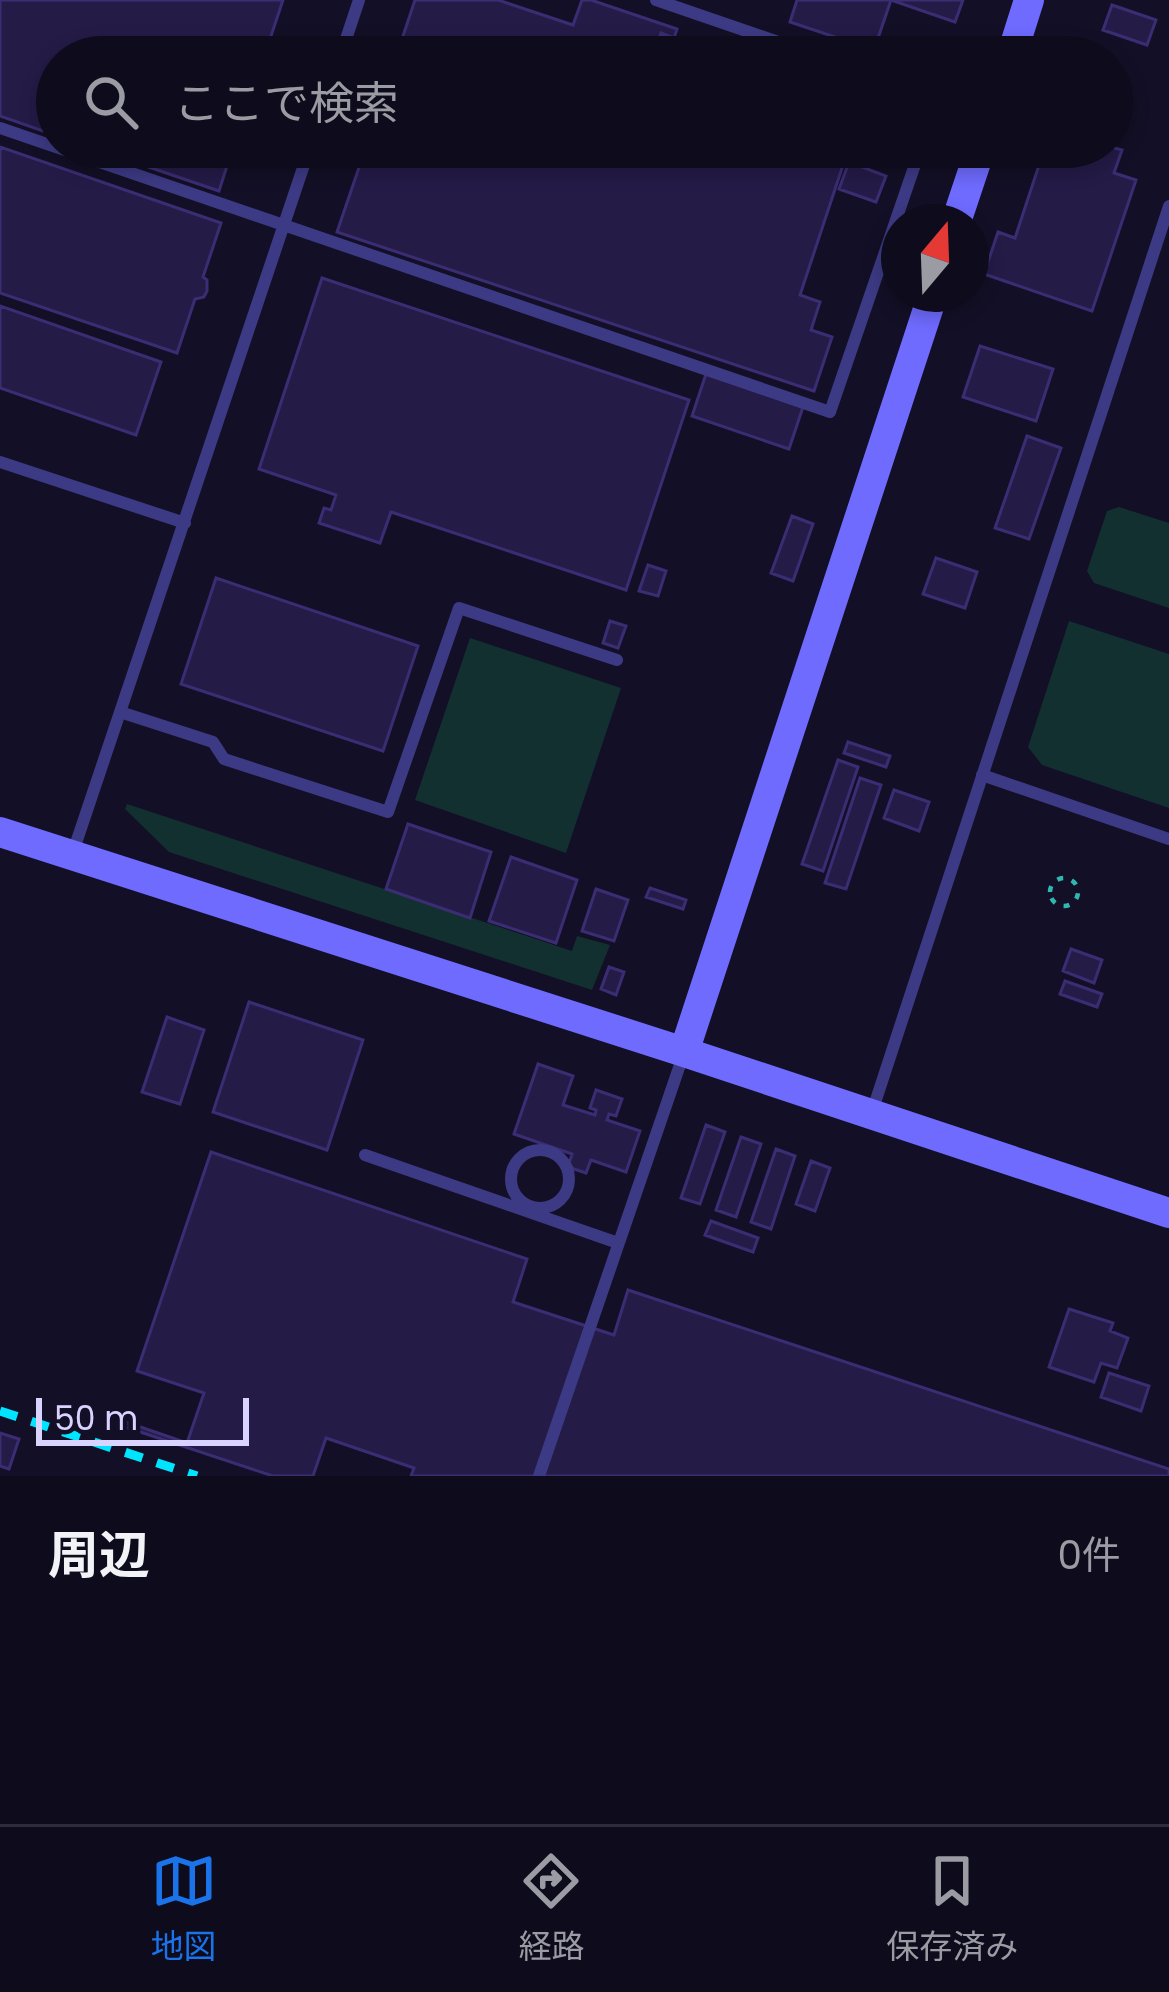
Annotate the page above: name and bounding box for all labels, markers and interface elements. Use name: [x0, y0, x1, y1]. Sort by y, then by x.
search box: [36, 36, 1133, 168]
icon: search: [78, 69, 144, 135]
text: ここで検索: [174, 72, 399, 135]
north arrow: [881, 204, 989, 312]
scale bar: [36, 1392, 249, 1445]
text: 50 m: [54, 1395, 138, 1442]
text: 周辺: [48, 1519, 150, 1591]
text: 0件: [1058, 1528, 1121, 1583]
tab: 地図: [151, 1848, 217, 1972]
tab: 経路: [518, 1848, 584, 1972]
tab: 保存済み: [886, 1848, 1018, 1972]

